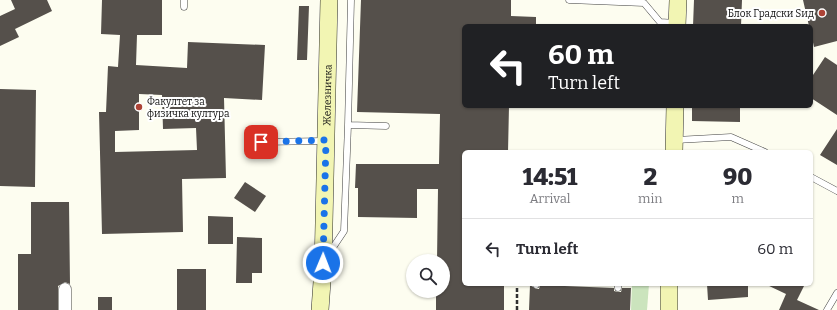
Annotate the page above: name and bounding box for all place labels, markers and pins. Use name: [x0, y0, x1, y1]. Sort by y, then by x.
place label: Блок Градски Sид: [728, 8, 814, 20]
marker: Блок Градски Sид: [817, 8, 827, 18]
place label: Факултет за физичка култура: [147, 96, 230, 120]
marker: Факултет за физичка култура: [134, 102, 144, 112]
pin: [244, 125, 278, 159]

